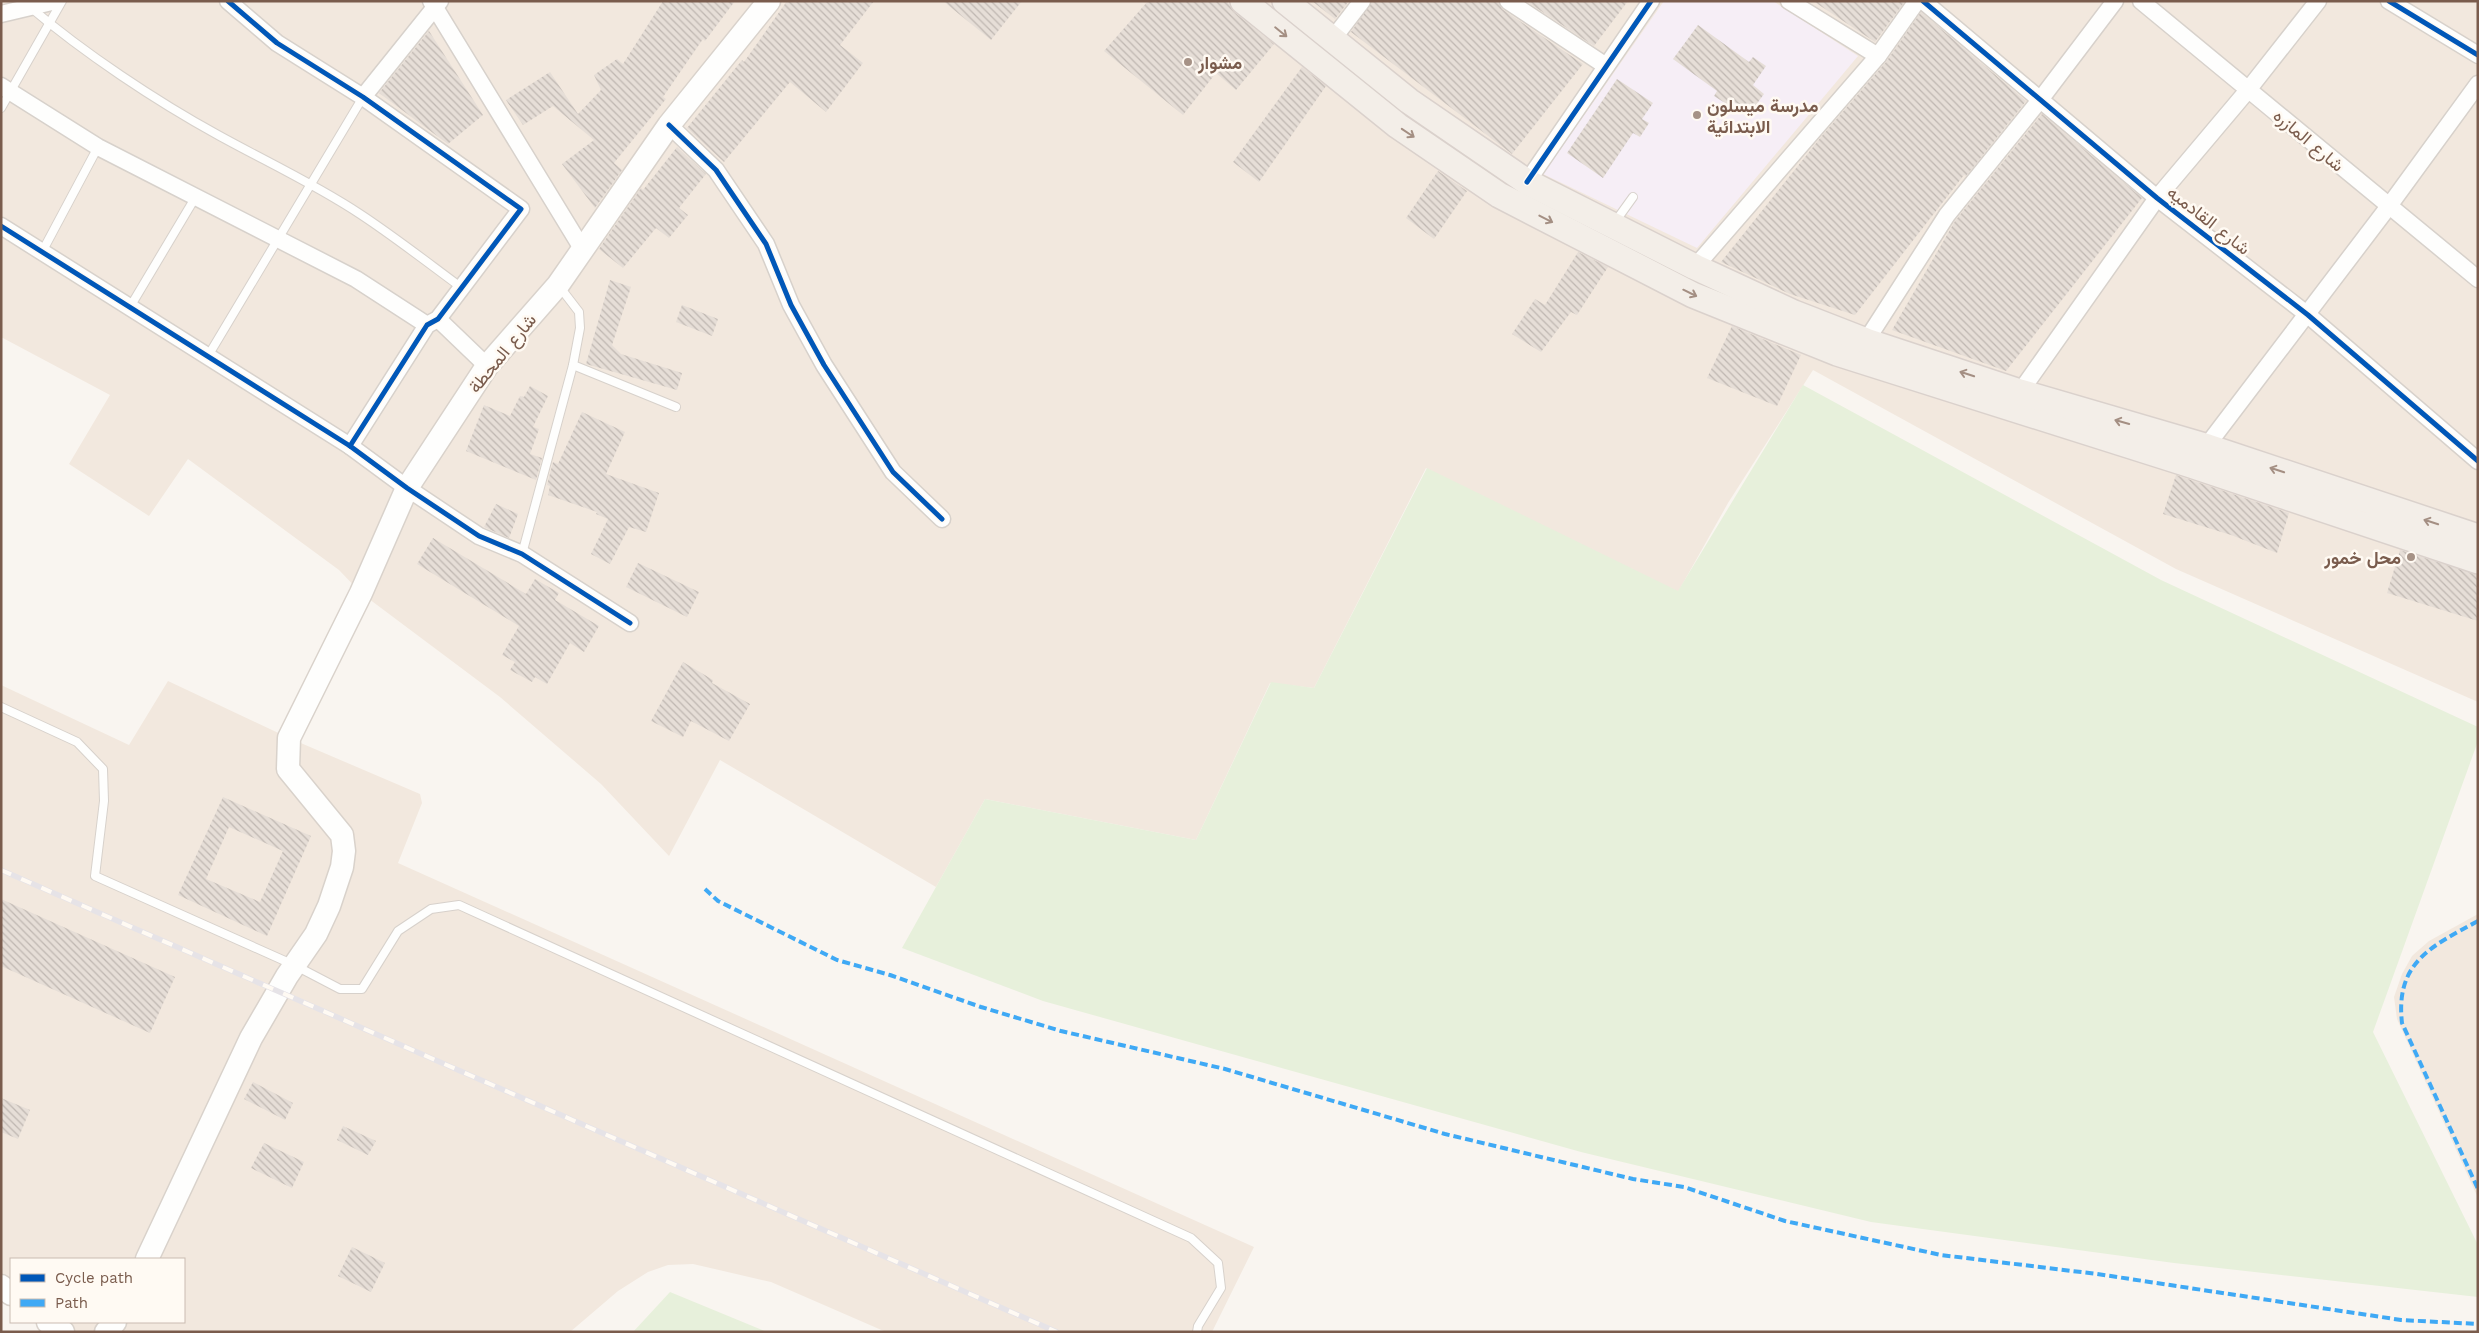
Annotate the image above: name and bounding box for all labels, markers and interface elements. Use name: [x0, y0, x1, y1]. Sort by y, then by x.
one-way arrow: [1274, 26, 1287, 37]
place label: مشوار: [1197, 52, 1243, 74]
marker: مشوار: [1182, 56, 1194, 68]
place label: مدرسة ميسلون الابتدائية: [1707, 95, 1819, 138]
street label: شارع المازره: [2268, 104, 2349, 177]
marker: مدرسة ميسلون الابتدائية: [1691, 109, 1703, 121]
one-way arrow: [1401, 128, 1415, 138]
street label: شارع القادميه: [2162, 181, 2255, 260]
one-way arrow: [1538, 214, 1553, 224]
one-way arrow: [1682, 289, 1697, 298]
street label: شارع المحطة: [464, 309, 542, 398]
one-way arrow: [1959, 369, 1975, 379]
one-way arrow: [2115, 416, 2131, 426]
one-way arrow: [2270, 465, 2286, 475]
one-way arrow: [2424, 516, 2440, 526]
place label: محل خمور: [2323, 547, 2401, 569]
marker: محل خمور: [2405, 551, 2417, 563]
legend: [10, 1258, 185, 1323]
text: Cycle path: [55, 1269, 133, 1287]
text: Path: [55, 1294, 88, 1312]

